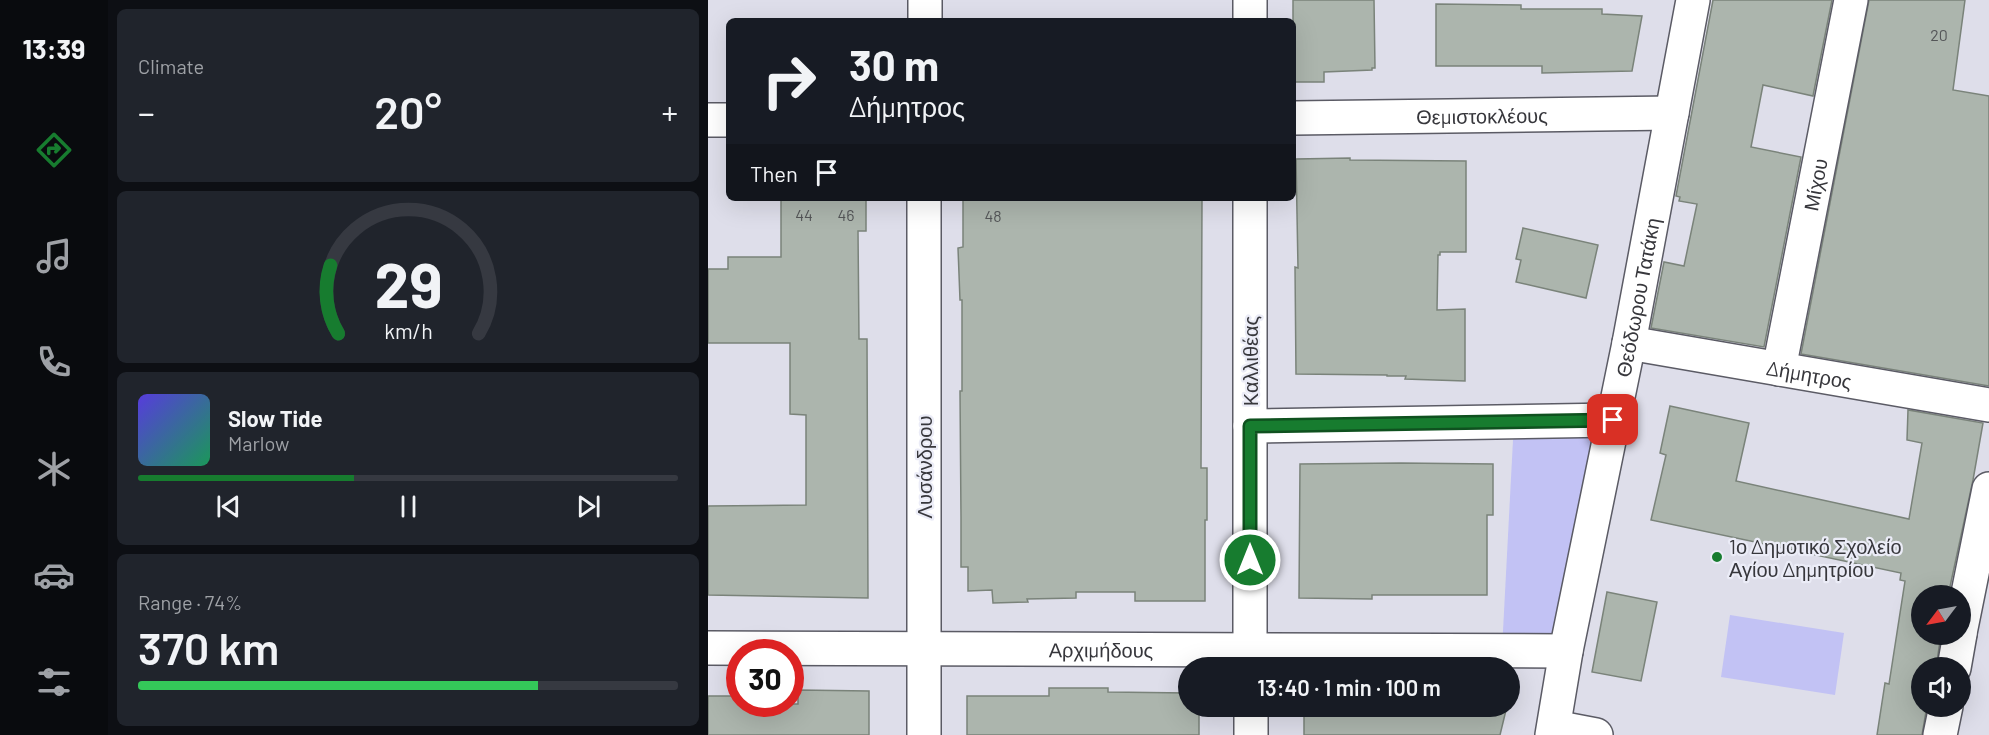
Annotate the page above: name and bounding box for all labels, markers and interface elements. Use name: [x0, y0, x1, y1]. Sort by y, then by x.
house number: 20: [1930, 25, 1948, 44]
text: 13:39: [23, 32, 85, 64]
text: 30 m: [849, 39, 939, 89]
icon: right: [750, 42, 828, 120]
text: Climate: [138, 54, 204, 78]
text: 20°: [374, 84, 442, 138]
text: Δήμητρος: [849, 90, 965, 122]
text: −: [138, 92, 155, 132]
text: +: [662, 92, 678, 132]
street label: Θεμιστοκλέους: [1416, 103, 1548, 128]
icon: directions: [33, 129, 75, 171]
icon: arrive: [810, 156, 843, 189]
street label: Μίχου: [1798, 156, 1832, 213]
text: Then: [750, 160, 798, 186]
house number: 44: [795, 205, 813, 224]
house number: 46: [837, 205, 855, 224]
house number: 48: [984, 206, 1002, 225]
street label: Θεόδωρου Τατάκη: [1610, 216, 1664, 379]
icon: music: [33, 235, 75, 277]
text: 29: [374, 246, 442, 320]
street label: Καλλιθέας: [1238, 315, 1262, 406]
text: km/h: [384, 318, 432, 343]
icon: phone: [33, 341, 75, 383]
street label: Δήμητρος: [1765, 355, 1854, 393]
pin: [1587, 394, 1638, 445]
icon: arrive: [1596, 403, 1629, 436]
text: Slow Tide: [228, 405, 323, 431]
street label: Λυσάνδρου: [912, 416, 936, 518]
text: Marlow: [228, 431, 289, 455]
icon: climate: [33, 448, 75, 490]
icon: previous: [212, 490, 245, 523]
icon: pause: [392, 490, 425, 523]
icon: next: [572, 490, 605, 523]
position arrow: [1218, 528, 1282, 592]
place label: 1ο Δημοτικό Σχολείο Αγίου Δημητρίου: [1729, 534, 1902, 581]
marker: 1ο Δημοτικό Σχολείο Αγίου Δημητρίου: [1710, 550, 1724, 564]
icon: car: [33, 554, 75, 596]
north arrow: [1911, 585, 1971, 645]
map controls: [1911, 585, 1971, 717]
text: Range · 74%: [138, 590, 242, 614]
text: 370 km: [138, 620, 279, 674]
street label: Αρχιμήδους: [1049, 637, 1154, 662]
speed limit sign: 30: [726, 639, 804, 717]
button: sound: [1911, 657, 1971, 717]
icon: filters: [33, 661, 75, 703]
text: 13:40 · 1 min · 100 m: [1257, 674, 1441, 700]

